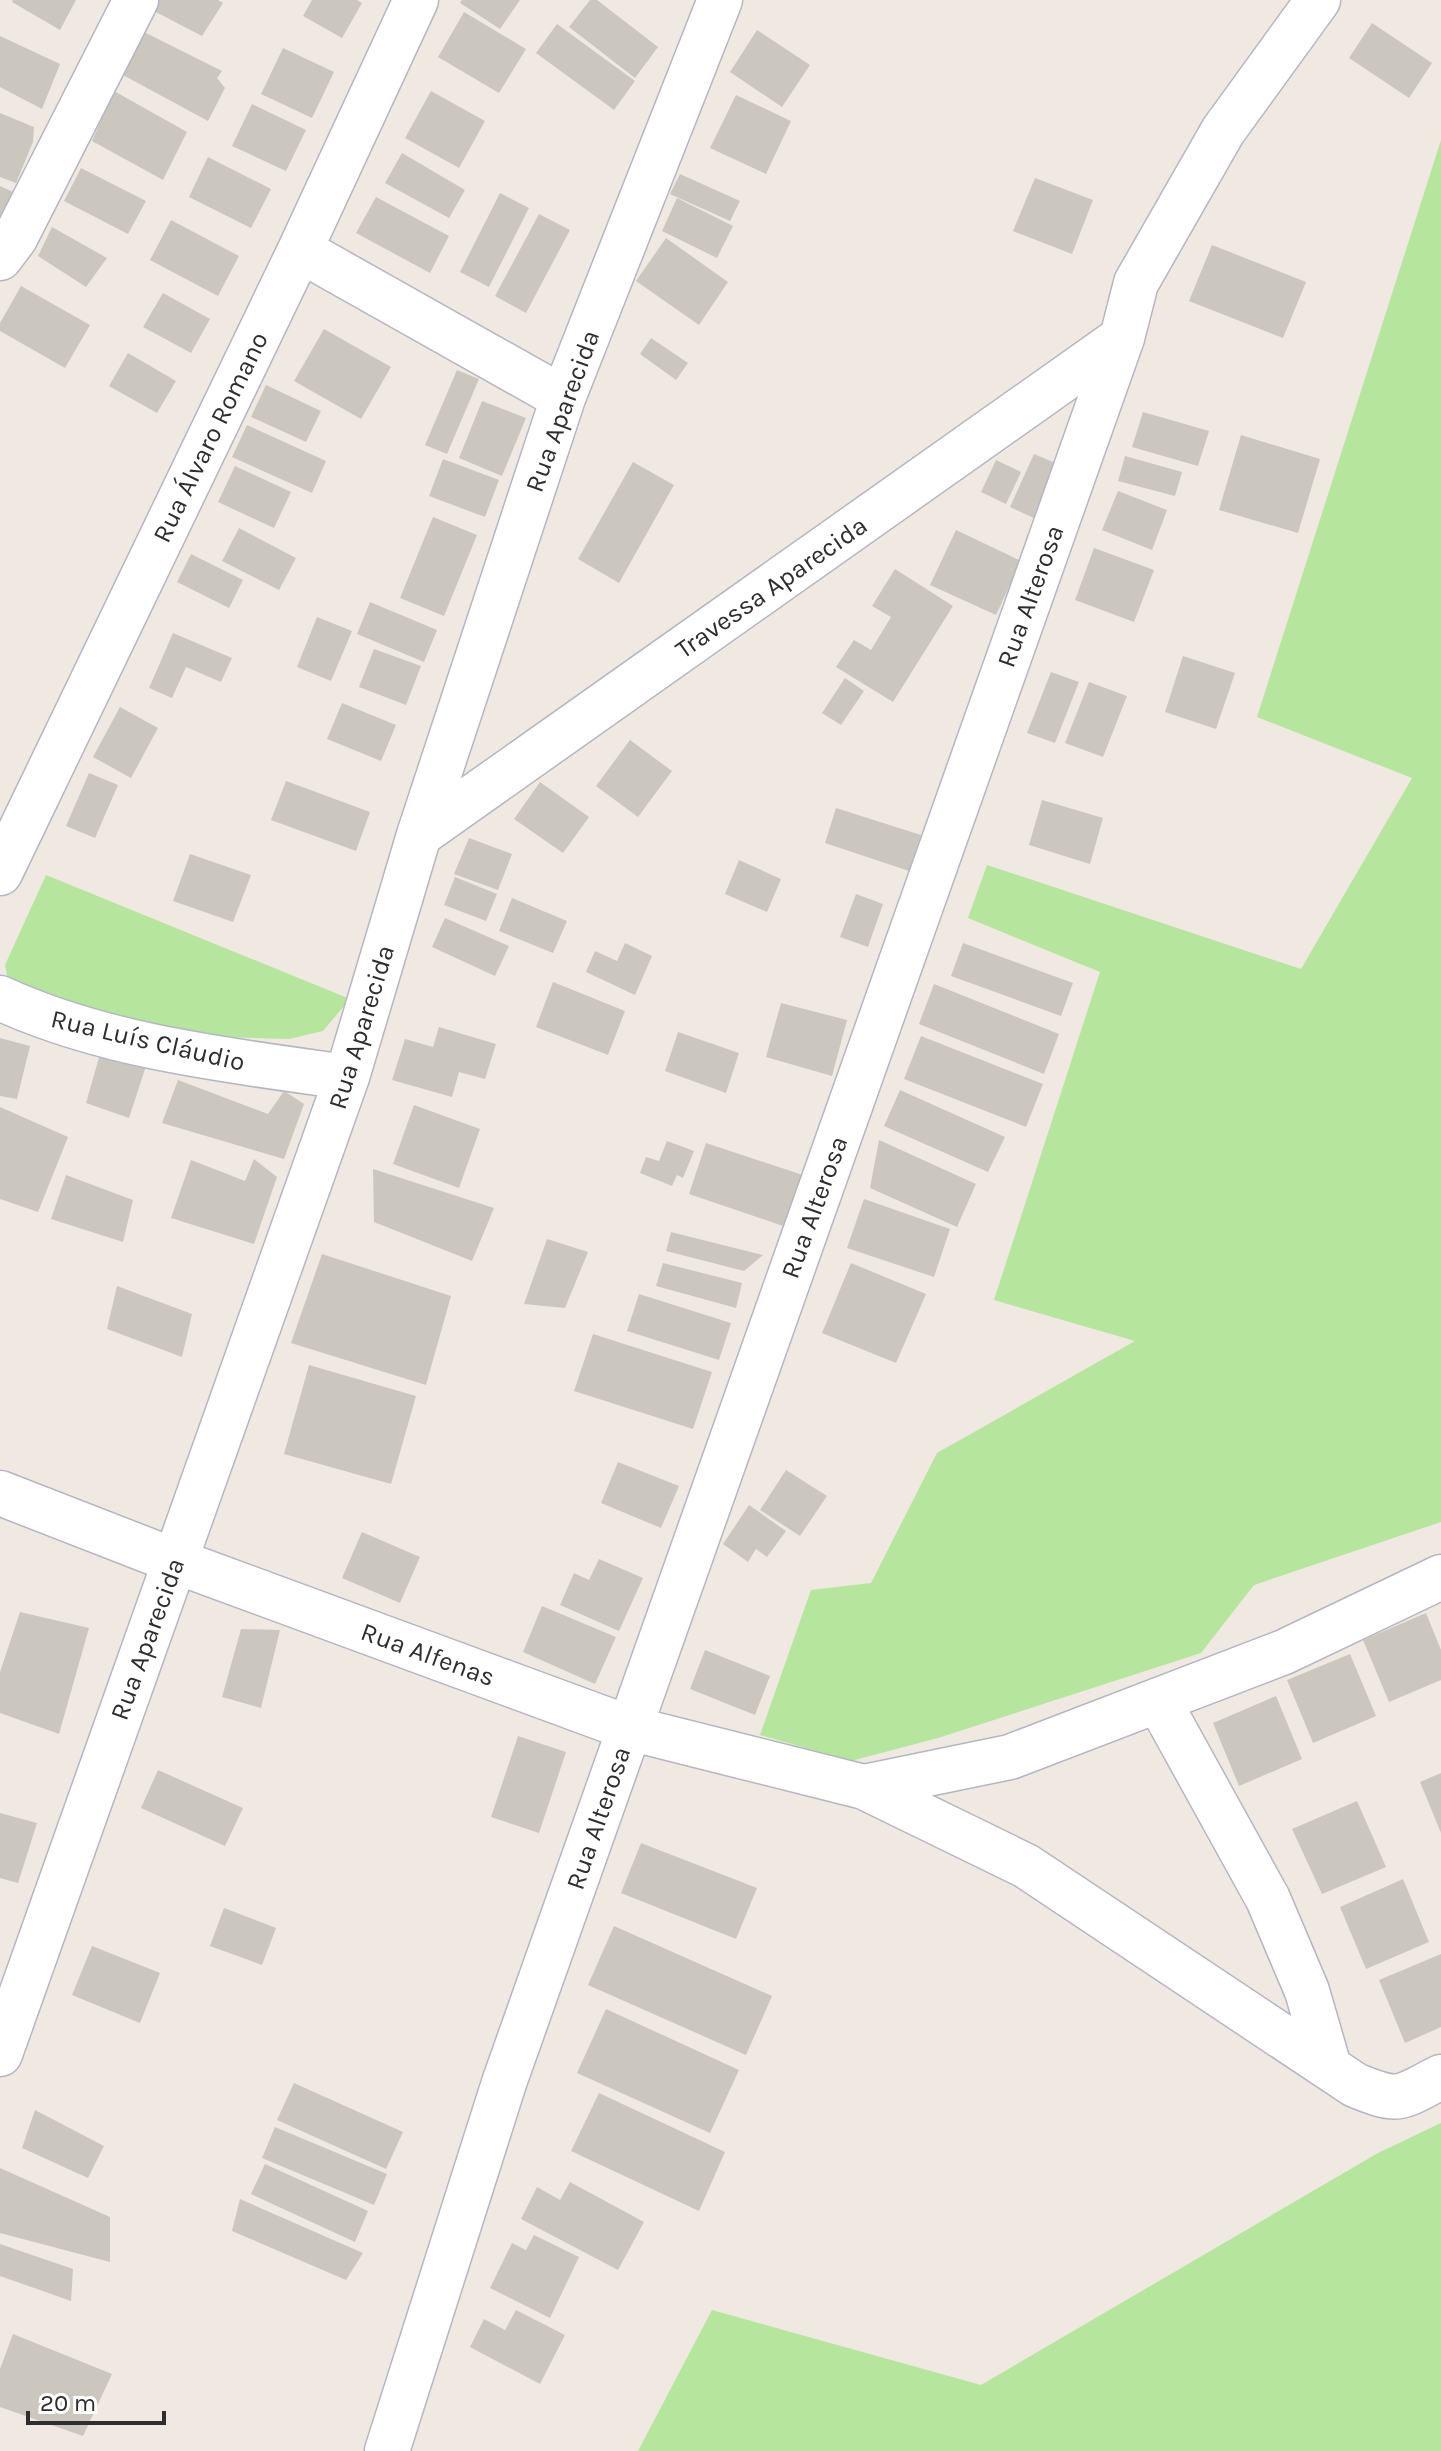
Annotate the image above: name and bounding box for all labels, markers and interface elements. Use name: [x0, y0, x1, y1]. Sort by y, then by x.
street label: Rua Aparecida: [519, 326, 606, 496]
street label: Rua Álvaro Romano: [145, 327, 275, 547]
street label: Travessa Aparecida: [669, 510, 873, 665]
street label: Rua Alterosa: [990, 521, 1071, 672]
street label: Rua Aparecida: [322, 941, 401, 1113]
street label: Rua Luís Cláudio: [48, 1003, 248, 1078]
street label: Rua Alterosa: [774, 1132, 855, 1283]
street label: Rua Aparecida: [104, 1554, 191, 1724]
street label: Rua Alfenas: [357, 1616, 499, 1693]
street label: Rua Alterosa: [560, 1743, 637, 1894]
scale bar: [28, 2375, 164, 2425]
text: 20 m: [40, 2389, 96, 2417]

